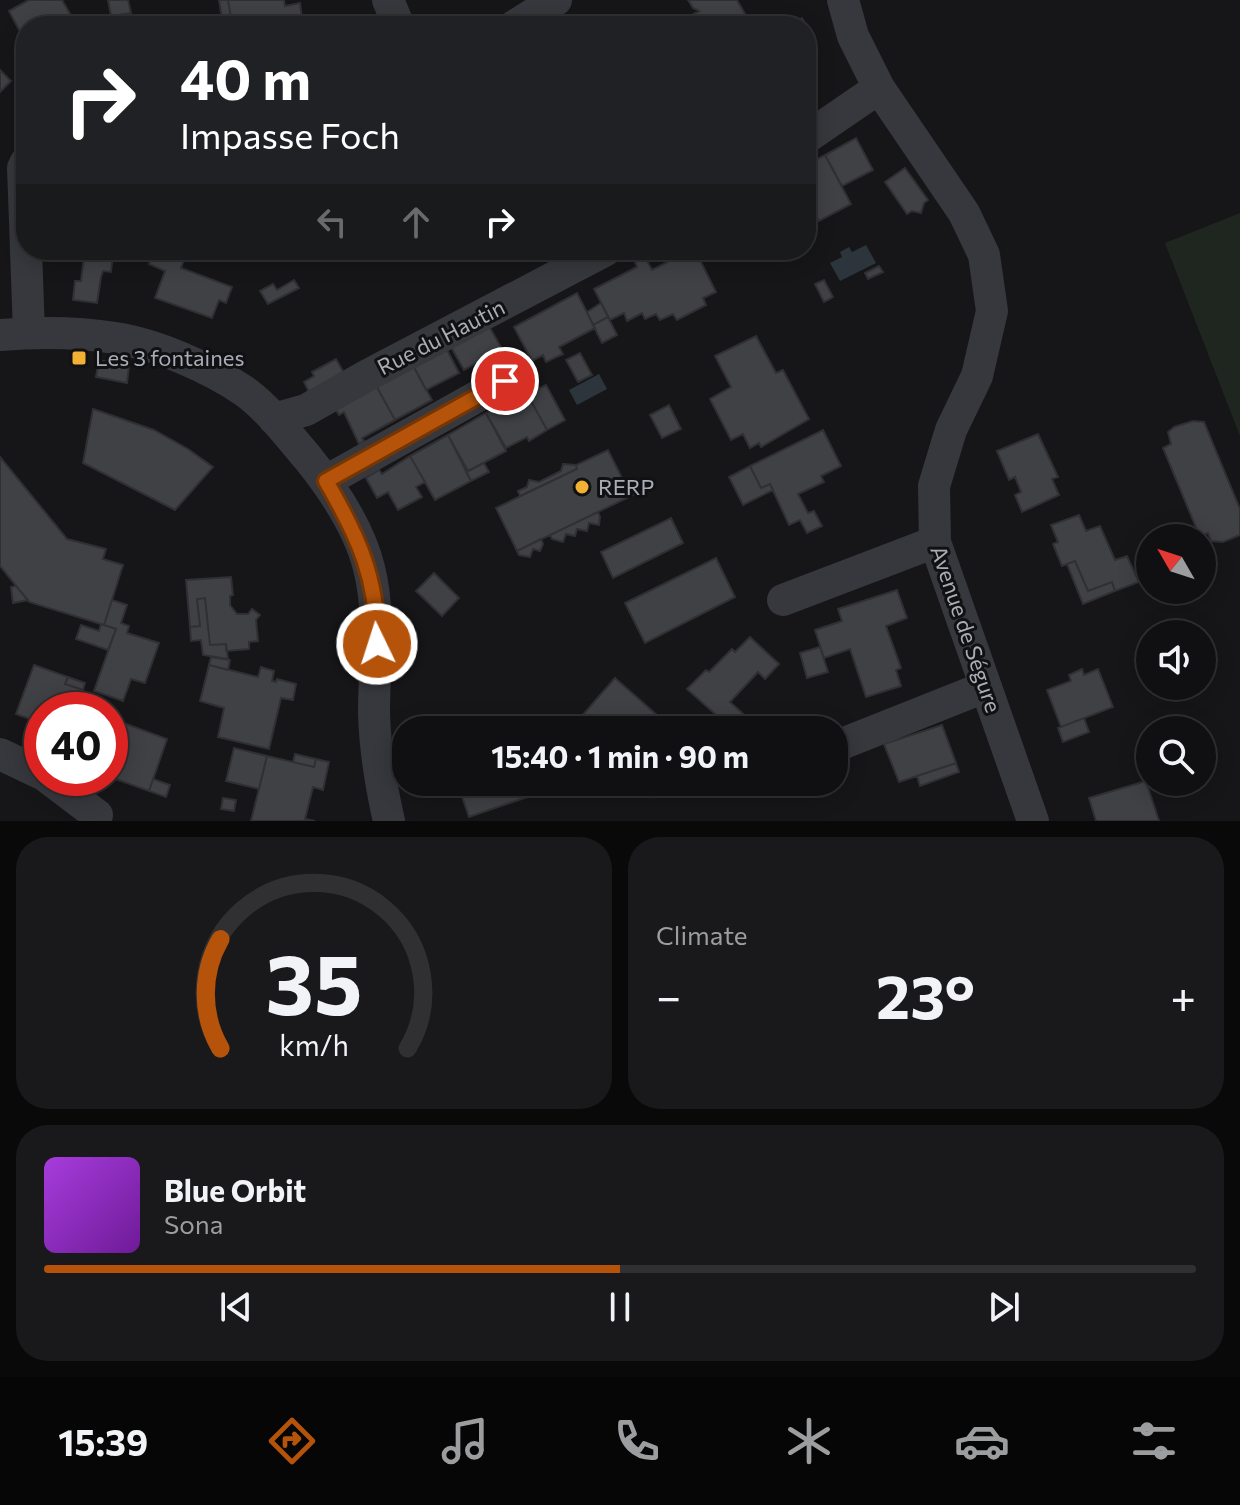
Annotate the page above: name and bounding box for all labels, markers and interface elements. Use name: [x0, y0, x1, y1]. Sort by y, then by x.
text: 40 m: [180, 43, 311, 112]
icon: right: [48, 48, 152, 152]
text: Impasse Foch: [180, 112, 400, 156]
icon: left: [310, 200, 354, 244]
icon: ahead: [394, 200, 438, 244]
icon: right: [478, 200, 522, 244]
street label: Rue du Hautin: [372, 293, 509, 380]
place label: Les 3 fontaines: [95, 344, 245, 371]
pin: [471, 347, 539, 415]
marker: Les 3 fontaines: [70, 349, 88, 367]
icon: arrive: [483, 359, 527, 403]
place label: RERP: [598, 473, 654, 500]
marker: RERP: [573, 478, 591, 496]
north arrow: [1136, 524, 1216, 604]
map controls: [1136, 524, 1216, 796]
street label: Avenue de Ségure: [925, 542, 1008, 716]
position arrow: [335, 602, 419, 686]
button: sound: [1136, 620, 1216, 700]
speed limit sign: 40: [24, 692, 128, 796]
button: search: [1136, 716, 1216, 796]
text: 15:40 · 1 min · 90 m: [491, 737, 749, 774]
text: Climate: [656, 919, 748, 950]
text: 35: [266, 930, 362, 1032]
text: 23°: [876, 958, 975, 1031]
text: −: [656, 968, 681, 1022]
text: +: [1170, 968, 1196, 1022]
text: km/h: [279, 1027, 349, 1062]
text: Blue Orbit: [164, 1171, 306, 1208]
text: Sona: [164, 1208, 223, 1239]
icon: previous: [214, 1285, 258, 1329]
icon: pause: [598, 1285, 642, 1329]
icon: next: [982, 1285, 1026, 1329]
icon: directions: [264, 1413, 320, 1469]
icon: music: [437, 1413, 493, 1469]
icon: phone: [609, 1413, 665, 1469]
icon: climate: [781, 1413, 837, 1469]
icon: car: [954, 1413, 1010, 1469]
icon: filters: [1126, 1413, 1182, 1469]
text: 15:39: [58, 1419, 148, 1463]

